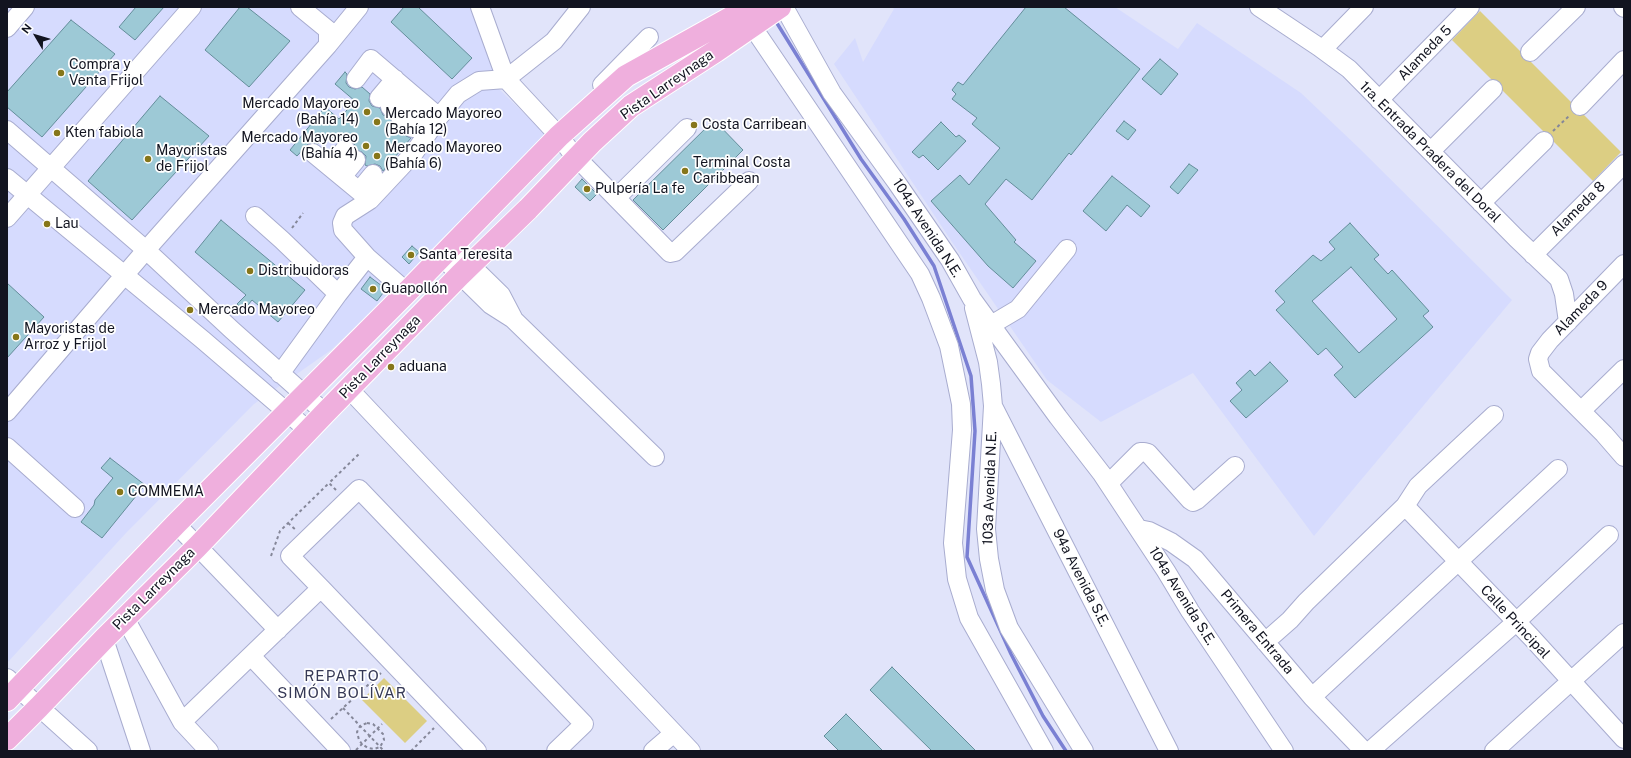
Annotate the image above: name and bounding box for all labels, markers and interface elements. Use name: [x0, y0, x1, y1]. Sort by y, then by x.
north arrow: [16, 16, 56, 56]
text: N: [19, 22, 34, 36]
street label: Alameda 5: [1395, 22, 1455, 84]
street label: Pista Larreynaga: [617, 47, 717, 123]
place label: Compra y Venta Frijol: [69, 57, 143, 90]
marker: Compra y Venta Frijol: [56, 68, 66, 78]
street label: 1ra. Entrada Pradera del Doral: [1356, 78, 1504, 226]
place label: Mercado Mayoreo (Bahía 14): [242, 96, 359, 128]
place label: Mercado Mayoreo (Bahía 12): [385, 106, 502, 138]
marker: Mercado Mayoreo (Bahía 14): [362, 107, 372, 117]
marker: Mercado Mayoreo (Bahía 12): [372, 117, 382, 127]
place label: Costa Carribean: [702, 117, 807, 133]
marker: Costa Carribean: [689, 120, 699, 130]
place label: Kten fabiola: [65, 125, 143, 141]
marker: Kten fabiola: [52, 128, 62, 138]
place label: Mercado Mayoreo (Bahía 4): [241, 130, 358, 162]
place label: Mercado Mayoreo (Bahía 6): [385, 140, 502, 172]
marker: Mercado Mayoreo (Bahía 4): [361, 141, 371, 151]
place label: Mayoristas de Frijol: [156, 143, 227, 176]
marker: Mercado Mayoreo (Bahía 6): [372, 151, 382, 161]
marker: Mayoristas de Frijol: [143, 154, 153, 164]
place label: Terminal Costa Caribbean: [693, 155, 790, 188]
marker: Terminal Costa Caribbean: [680, 166, 690, 176]
street label: 104a Avenida N.E.: [889, 175, 965, 281]
street label: Alameda 8: [1547, 178, 1609, 240]
place label: Pulpería La fe: [595, 181, 685, 197]
marker: Pulpería La fe: [582, 184, 592, 194]
place label: Lau: [55, 216, 79, 232]
marker: Lau: [42, 219, 52, 229]
place label: Santa Teresita: [419, 247, 513, 263]
marker: Santa Teresita: [406, 250, 416, 260]
place label: Distribuidoras: [258, 263, 349, 279]
marker: Distribuidoras: [245, 266, 255, 276]
street label: Alameda 9: [1551, 277, 1611, 339]
place label: Guapollón: [381, 281, 447, 297]
marker: Guapollón: [368, 284, 378, 294]
place label: Mercado Mayoreo: [198, 302, 315, 318]
marker: Mercado Mayoreo: [185, 305, 195, 315]
street label: Pista Larreynaga: [336, 312, 424, 402]
place label: Mayoristas de Arroz y Frijol: [24, 321, 115, 354]
marker: Mayoristas de Arroz y Frijol: [11, 332, 21, 342]
place label: aduana: [399, 359, 447, 375]
marker: aduana: [386, 362, 396, 372]
street label: 103a Avenida N.E.: [980, 431, 1000, 545]
place label: COMMEMA: [128, 484, 204, 500]
marker: COMMEMA: [115, 487, 125, 497]
street label: 94a Avenida S.E.: [1049, 526, 1113, 630]
street label: Pista Larreynaga: [109, 544, 199, 634]
street label: 104a Avenida S.E.: [1145, 544, 1219, 648]
street label: Calle Principal: [1477, 582, 1553, 662]
street label: Primera Entrada: [1217, 586, 1297, 678]
district label: REPARTO SIMÓN BOLÍVAR: [277, 667, 407, 702]

